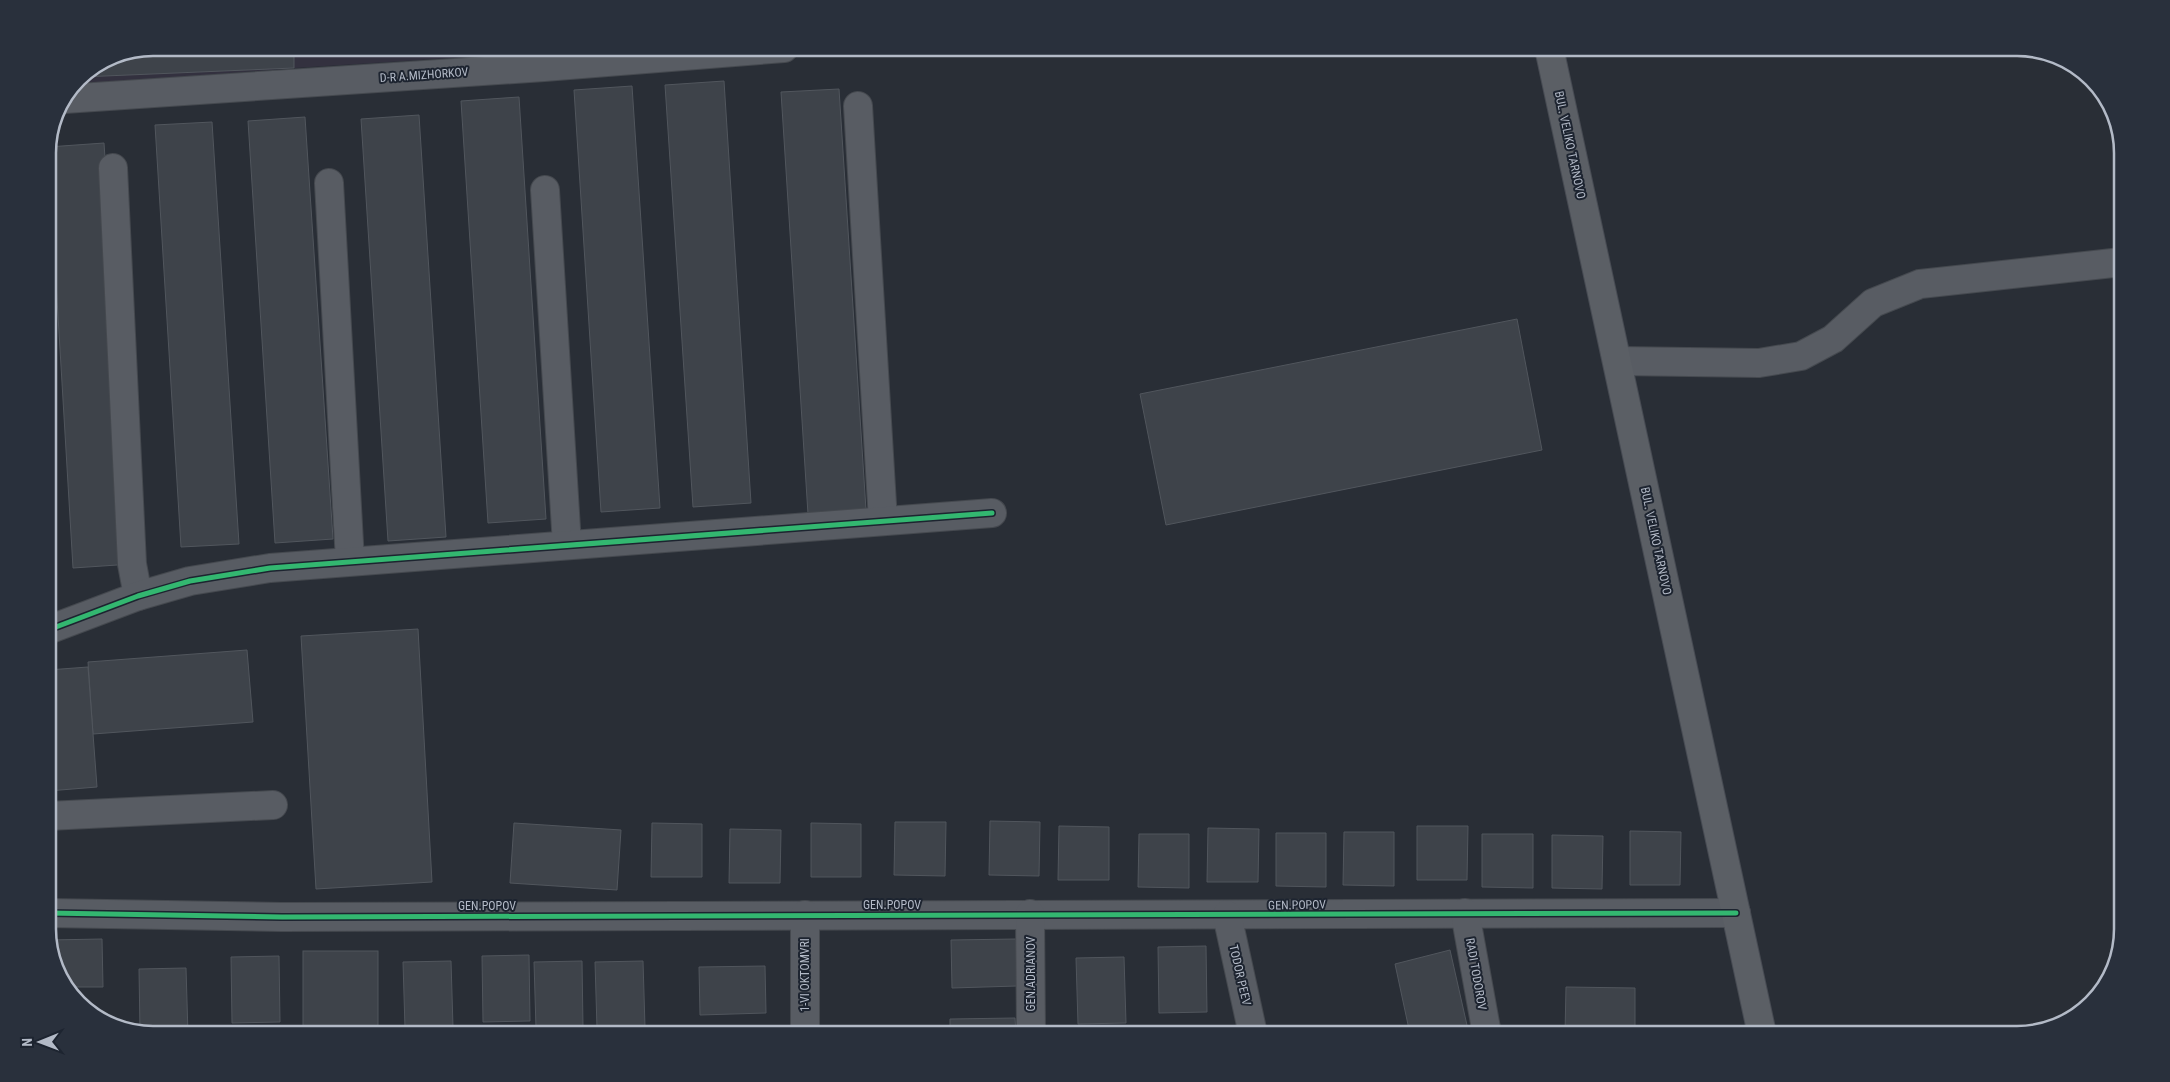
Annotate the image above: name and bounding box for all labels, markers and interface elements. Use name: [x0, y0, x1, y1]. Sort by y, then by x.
street label: D-R A.MIZHORKOV: [379, 65, 469, 85]
street label: BUL. VELIKO TARNOVO: [1552, 90, 1588, 200]
street label: BUL. VELIKO TARNOVO: [1638, 486, 1674, 596]
street label: GEN.POPOV: [1268, 897, 1326, 913]
street label: GEN.POPOV: [863, 898, 921, 912]
street label: GEN.POPOV: [458, 899, 516, 913]
street label: GEN.ADRIANOV: [1024, 936, 1038, 1012]
street label: RADI TODOROV: [1463, 937, 1489, 1012]
street label: 1-VI OKTOMVRI: [798, 938, 812, 1012]
street label: TODOR PEEV: [1226, 943, 1254, 1007]
north arrow: [15, 1017, 65, 1067]
text: N: [19, 1038, 35, 1047]

